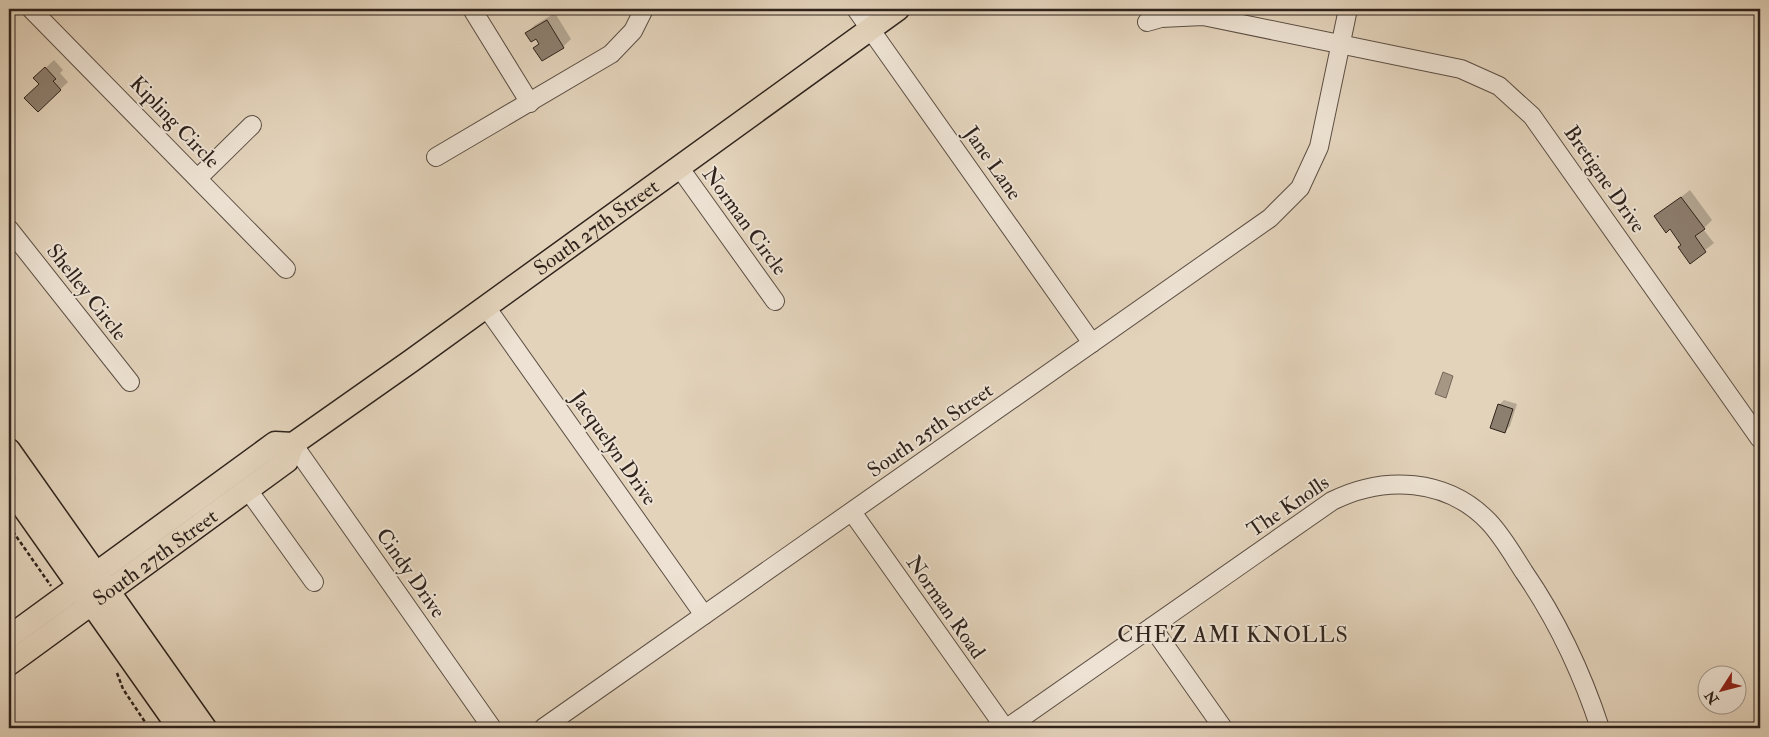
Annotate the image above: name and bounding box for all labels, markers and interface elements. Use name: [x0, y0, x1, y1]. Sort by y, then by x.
street label: Kipling Circle: [124, 70, 226, 174]
street label: Jane Lane: [957, 120, 1028, 206]
street label: Bretigne Drive: [1558, 120, 1652, 238]
street label: Norman Circle: [696, 162, 793, 281]
street label: South 27th Street: [529, 173, 664, 282]
street label: Shelley Circle: [40, 238, 133, 346]
street label: South 25th Street: [862, 377, 999, 484]
street label: Jacquelyn Drive: [564, 385, 663, 511]
street label: The Knolls: [1242, 469, 1334, 544]
street label: South 27th Street: [88, 503, 223, 612]
street label: Cindy Drive: [370, 523, 451, 624]
street label: Norman Road: [900, 550, 992, 665]
district label: CHEZ AMI KNOLLS: [1117, 621, 1349, 649]
north arrow: [1696, 664, 1746, 714]
text: N: [1701, 687, 1723, 708]

